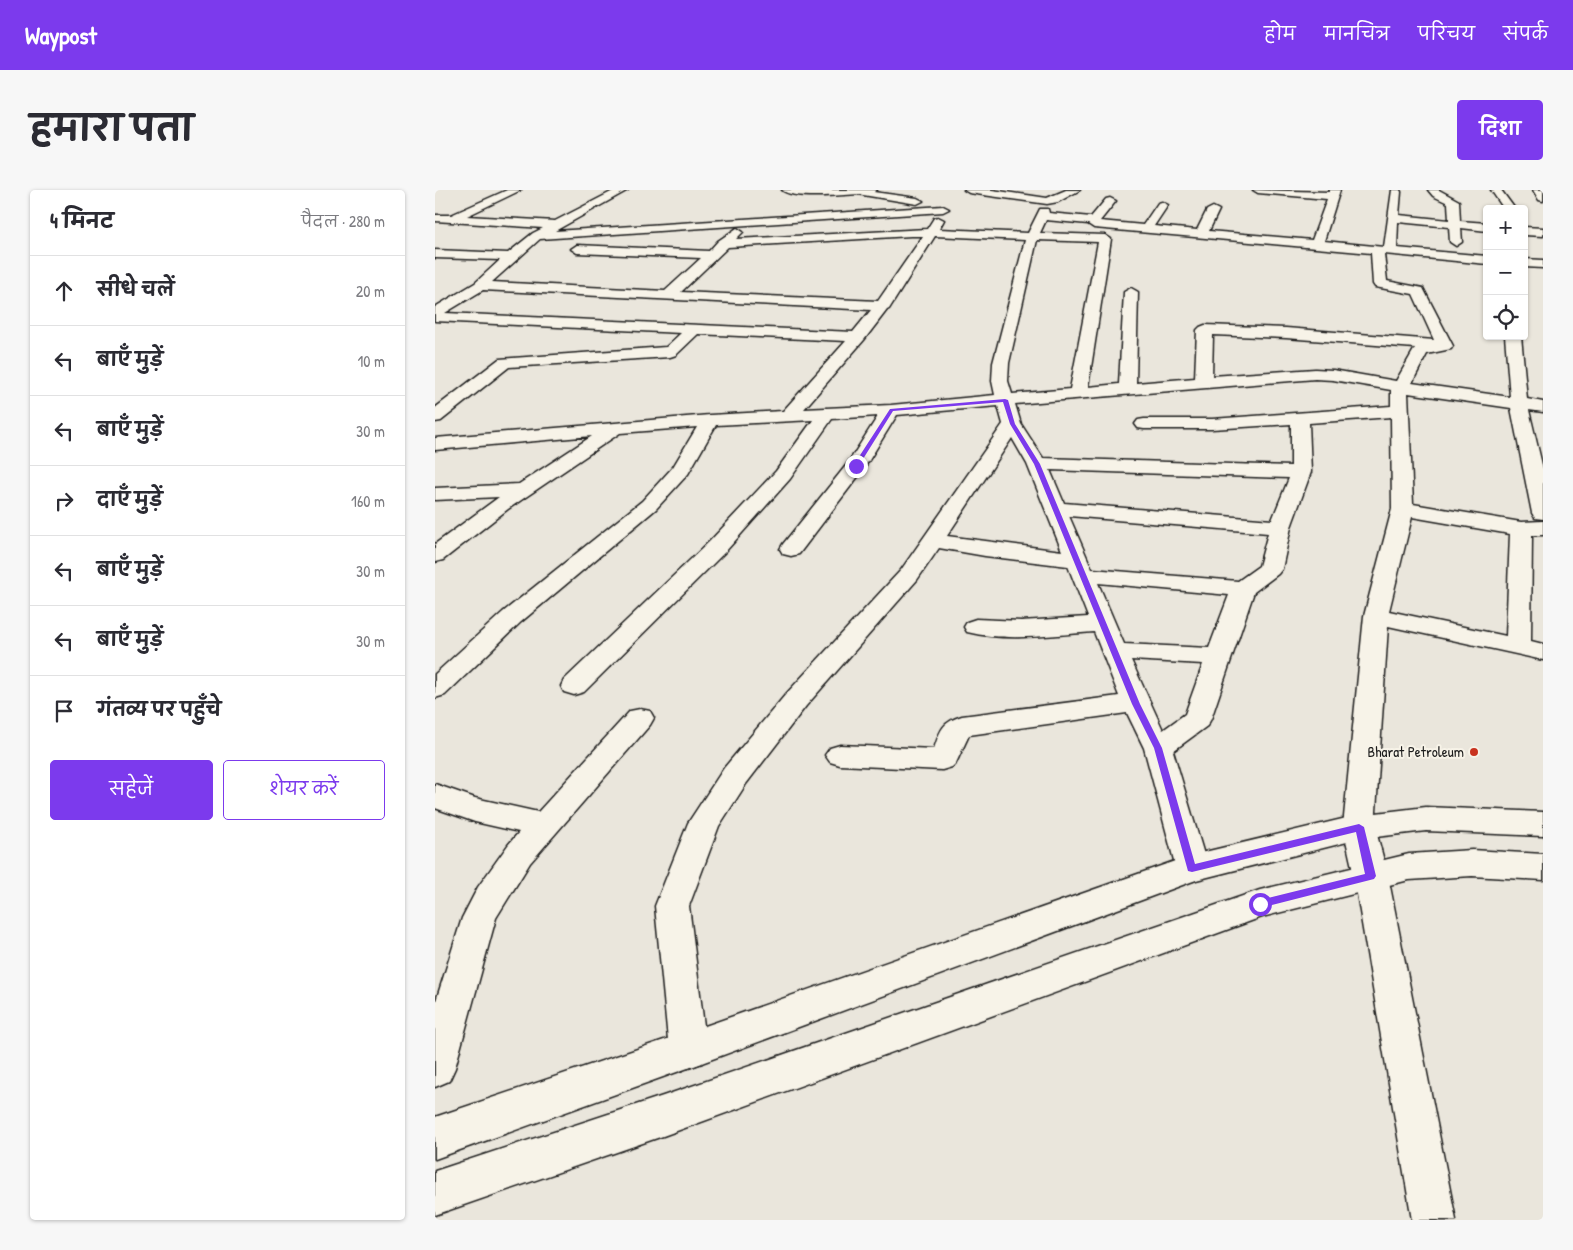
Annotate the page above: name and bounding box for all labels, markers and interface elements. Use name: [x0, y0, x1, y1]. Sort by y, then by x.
text: Waypost: [25, 19, 97, 51]
text: होम: [1264, 21, 1296, 46]
text: मानचित्र: [1324, 21, 1390, 46]
text: परिचय: [1418, 21, 1475, 46]
text: संपर्क: [1503, 21, 1548, 46]
button: दिशा: [1457, 100, 1543, 160]
text: हमारा पता: [30, 104, 194, 151]
map controls: [1483, 205, 1528, 340]
button: +: [1483, 205, 1528, 250]
text: 4 मिनट: [50, 206, 114, 235]
text: पैदल · 280 m: [301, 210, 385, 232]
button: −: [1483, 250, 1528, 295]
text: सीधे चलें: [97, 276, 174, 302]
icon: ahead: [50, 277, 78, 305]
text: 20 m: [356, 280, 385, 302]
button: locate: [1483, 295, 1528, 340]
text: बाएँ मुड़ें: [97, 346, 163, 372]
icon: left: [50, 347, 78, 375]
text: 10 m: [357, 350, 385, 372]
text: बाएँ मुड़ें: [97, 416, 163, 442]
icon: left: [50, 417, 78, 445]
text: 30 m: [356, 420, 385, 442]
route end: [845, 455, 868, 478]
text: दाएँ मुड़ें: [97, 486, 163, 512]
icon: right: [50, 487, 78, 515]
text: 160 m: [351, 490, 385, 512]
text: बाएँ मुड़ें: [97, 556, 163, 582]
icon: left: [50, 557, 78, 585]
text: 30 m: [356, 560, 385, 582]
text: बाएँ मुड़ें: [97, 626, 163, 652]
icon: left: [50, 627, 78, 655]
text: 30 m: [356, 630, 385, 652]
text: गंतव्य पर पहुँचे: [97, 696, 221, 722]
icon: arrive: [50, 697, 78, 725]
place label: Bharat Petroleum: [1368, 741, 1464, 762]
marker: Bharat Petroleum: [1468, 746, 1480, 758]
button: सहेजें: [50, 760, 213, 820]
button: शेयर करें: [223, 760, 385, 820]
route start: [1249, 893, 1272, 916]

